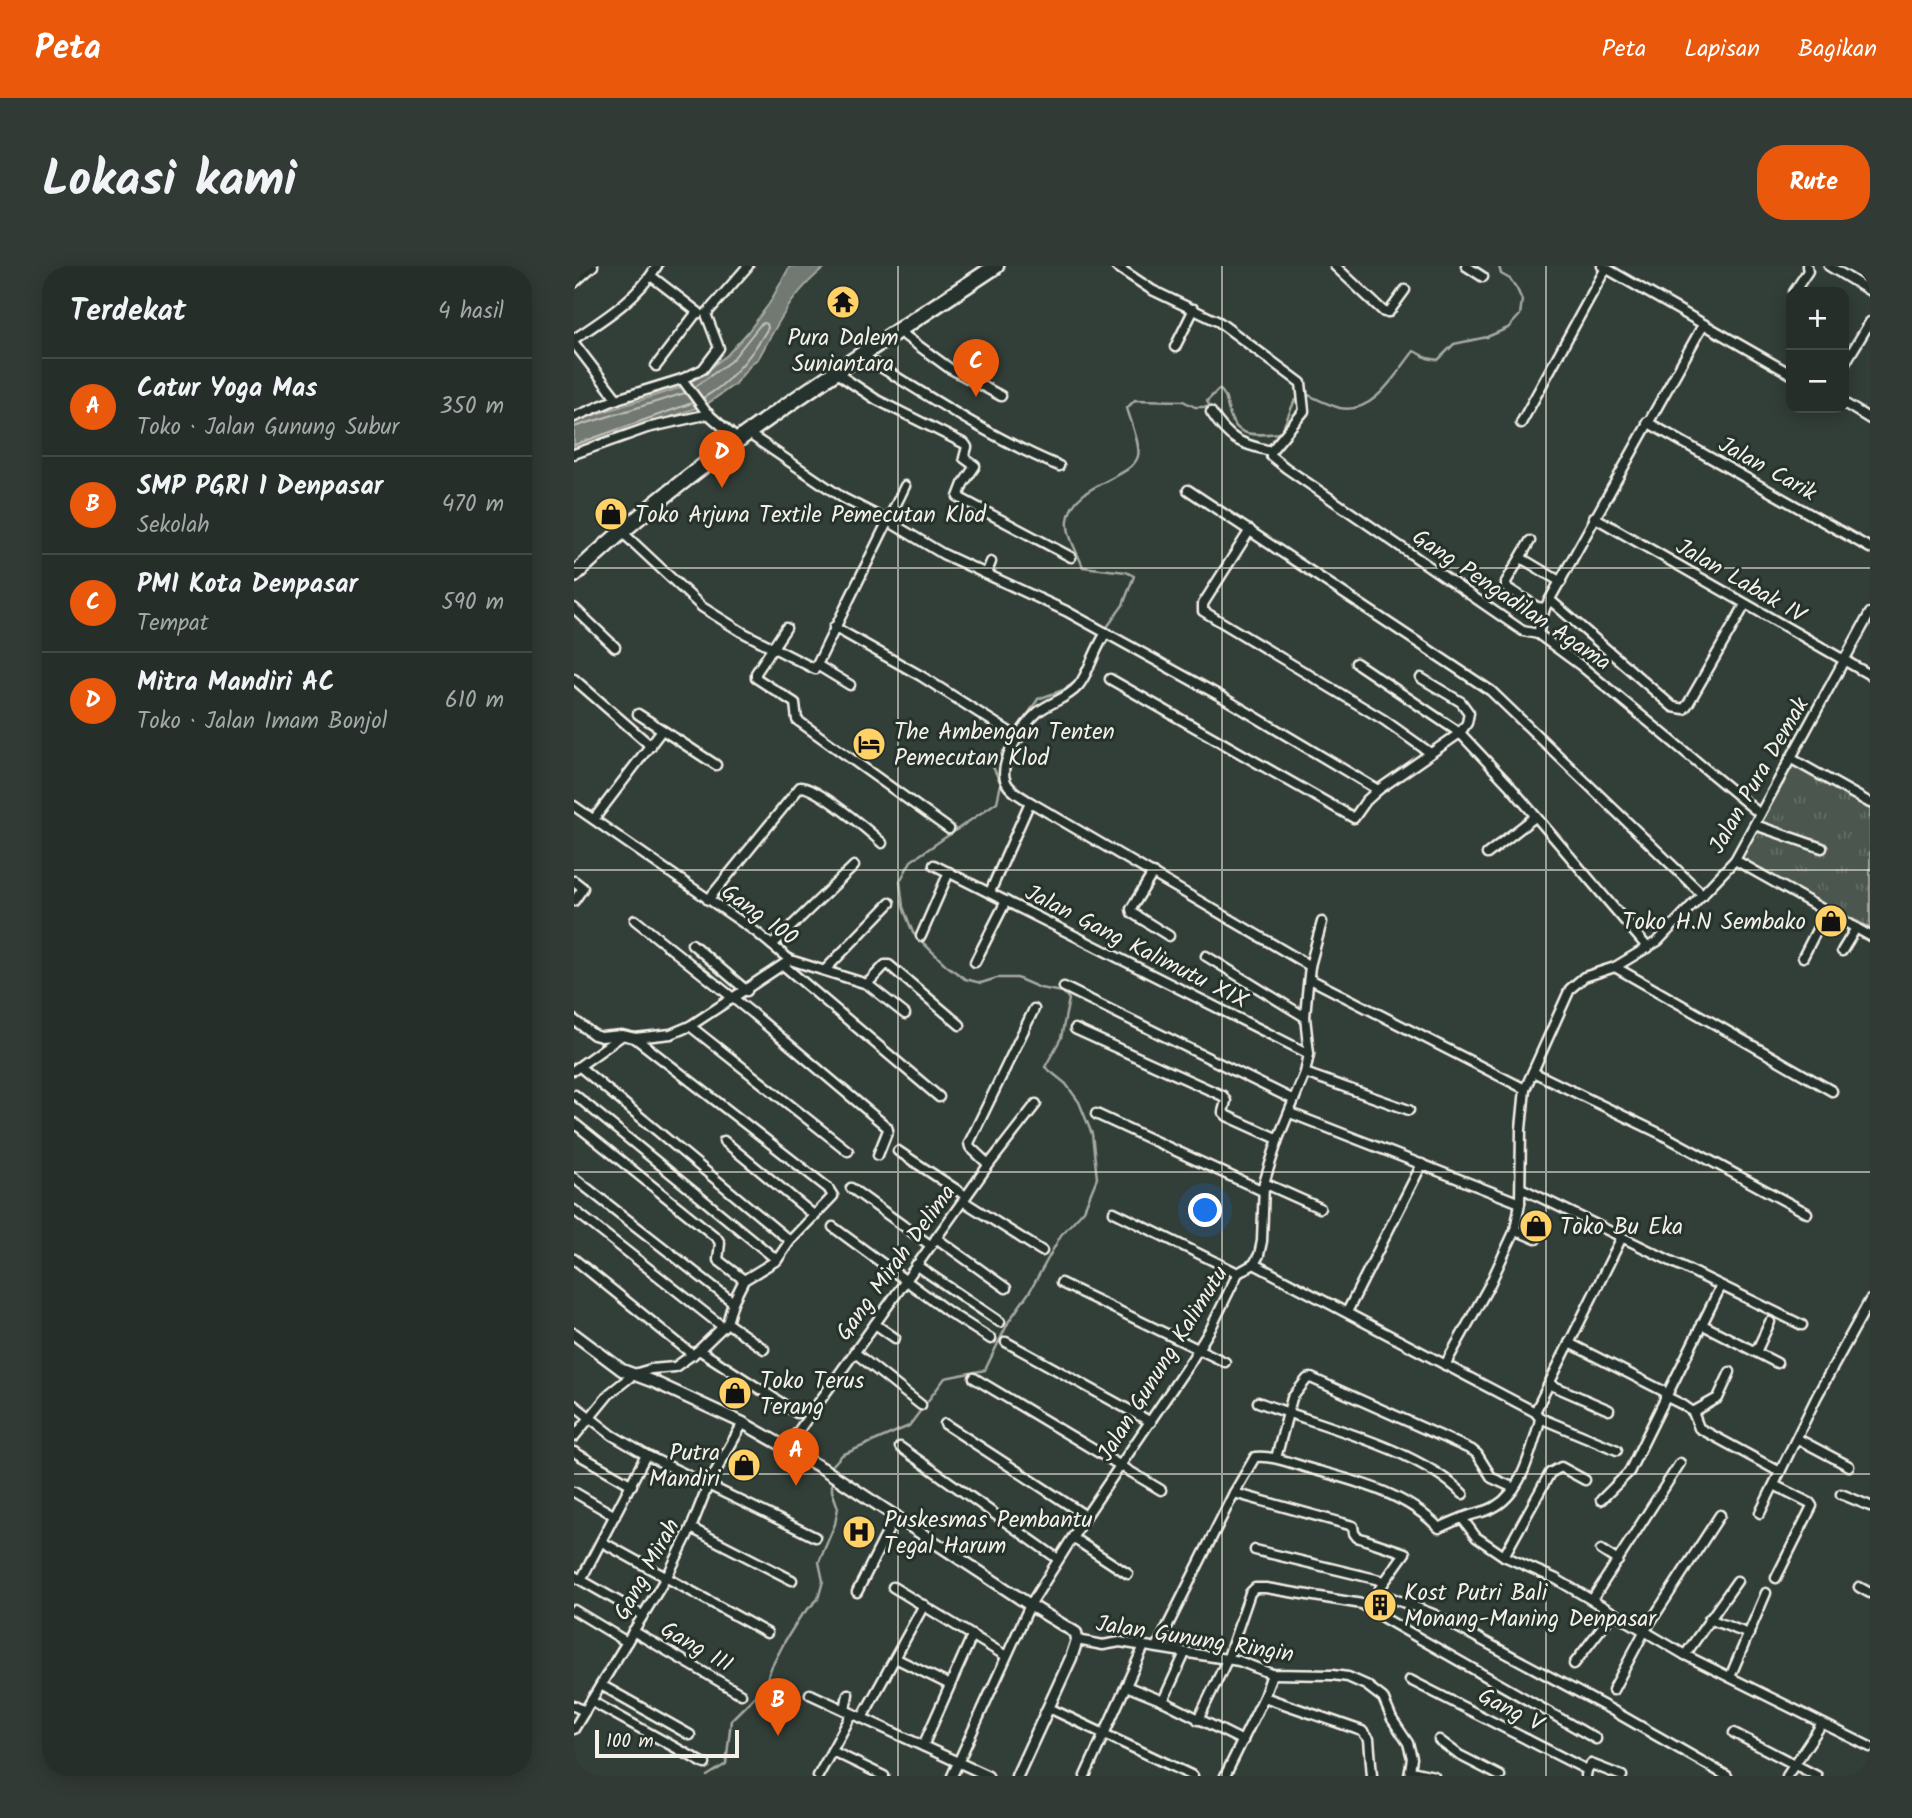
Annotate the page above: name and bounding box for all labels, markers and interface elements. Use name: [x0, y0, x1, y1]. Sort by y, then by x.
text: Peta: [35, 23, 101, 76]
text: Peta: [1602, 30, 1646, 69]
text: Lapisan: [1684, 30, 1760, 69]
text: Bagikan: [1798, 30, 1877, 69]
text: Lokasi kami: [42, 143, 297, 221]
button: Rute: [1757, 145, 1870, 220]
temple icon: Pura Dalem Suniantara: [824, 283, 862, 321]
map controls: [1786, 287, 1849, 413]
button: +: [1786, 287, 1849, 350]
text: Terdekat: [70, 288, 186, 336]
text: 4 hasil: [438, 294, 504, 330]
place label: Pura Dalem Suniantara: [787, 321, 899, 383]
pin: C: [953, 339, 999, 397]
button: −: [1786, 350, 1849, 413]
text: Catur Yoga Mas: [137, 368, 317, 410]
text: A: [86, 389, 100, 425]
text: 350 m: [439, 389, 504, 425]
text: Toko · Jalan Gunung Subur: [137, 410, 399, 446]
street label: Jalan Carik: [1711, 428, 1823, 512]
pin: D: [699, 430, 745, 488]
text: SMP PGRI 1 Denpasar: [137, 466, 383, 508]
text: B: [86, 487, 100, 523]
text: 470 m: [442, 487, 504, 523]
shop icon: Toko Arjuna Textile Pemecutan Klod: [592, 495, 630, 533]
place label: Toko Arjuna Textile Pemecutan Klod: [635, 498, 987, 534]
text: Sekolah: [137, 508, 210, 544]
street label: Gang Pengadilan Agama: [1404, 520, 1618, 681]
street label: Jalan Labak IV: [1668, 530, 1813, 634]
text: PMI Kota Denpasar: [137, 564, 358, 606]
text: C: [86, 585, 100, 621]
text: 590 m: [441, 585, 504, 621]
text: Tempat: [137, 606, 209, 642]
text: Mitra Mandiri AC: [137, 662, 335, 704]
text: D: [85, 683, 101, 719]
text: 610 m: [445, 683, 504, 719]
street label: Jalan Pura Demak: [1700, 691, 1819, 861]
text: Toko · Jalan Imam Bonjol: [137, 704, 387, 740]
place label: The Ambengan Tenten Pemecutan Klod: [894, 715, 1115, 777]
hotel icon: The Ambengan Tenten Pemecutan Klod: [850, 725, 888, 763]
street label: Gang 100: [713, 875, 805, 956]
street label: Jalan Gang Kalimutu XIX: [1018, 876, 1255, 1020]
shop icon: Toko H.N Sembako: [1812, 902, 1850, 940]
place label: Toko H.N Sembako: [1622, 905, 1806, 941]
street label: Gang Mirah Delima: [827, 1177, 966, 1349]
your location: [1188, 1193, 1222, 1227]
shop icon: Toko Bu Eka: [1517, 1207, 1555, 1245]
place label: Toko Bu Eka: [1560, 1210, 1683, 1246]
street label: Jalan Gunung Kalimutu: [1089, 1259, 1239, 1469]
place label: Toko Terus Terang: [760, 1364, 864, 1426]
shop icon: Toko Terus Terang: [716, 1374, 754, 1412]
pin: A: [773, 1428, 819, 1486]
place label: Putra Mandiri: [649, 1436, 722, 1498]
shop icon: Putra Mandiri: [725, 1446, 763, 1484]
place label: Puskesmas Pembantu Tegal Harum: [884, 1503, 1093, 1565]
street label: Gang Mirah: [605, 1512, 691, 1628]
hospital icon: Puskesmas Pembantu Tegal Harum: [840, 1513, 878, 1551]
place label: Kost Putri Bali Monang-Maning Denpasar: [1404, 1576, 1657, 1638]
building icon: Kost Putri Bali Monang-Maning Denpasar: [1361, 1586, 1399, 1624]
street label: Jalan Gunung Ringin: [1093, 1607, 1296, 1673]
street label: Gang III: [653, 1612, 739, 1683]
pin: B: [755, 1678, 801, 1736]
street label: Gang V: [1471, 1679, 1551, 1743]
scale bar: [595, 1727, 738, 1759]
text: 100 m: [606, 1727, 654, 1757]

